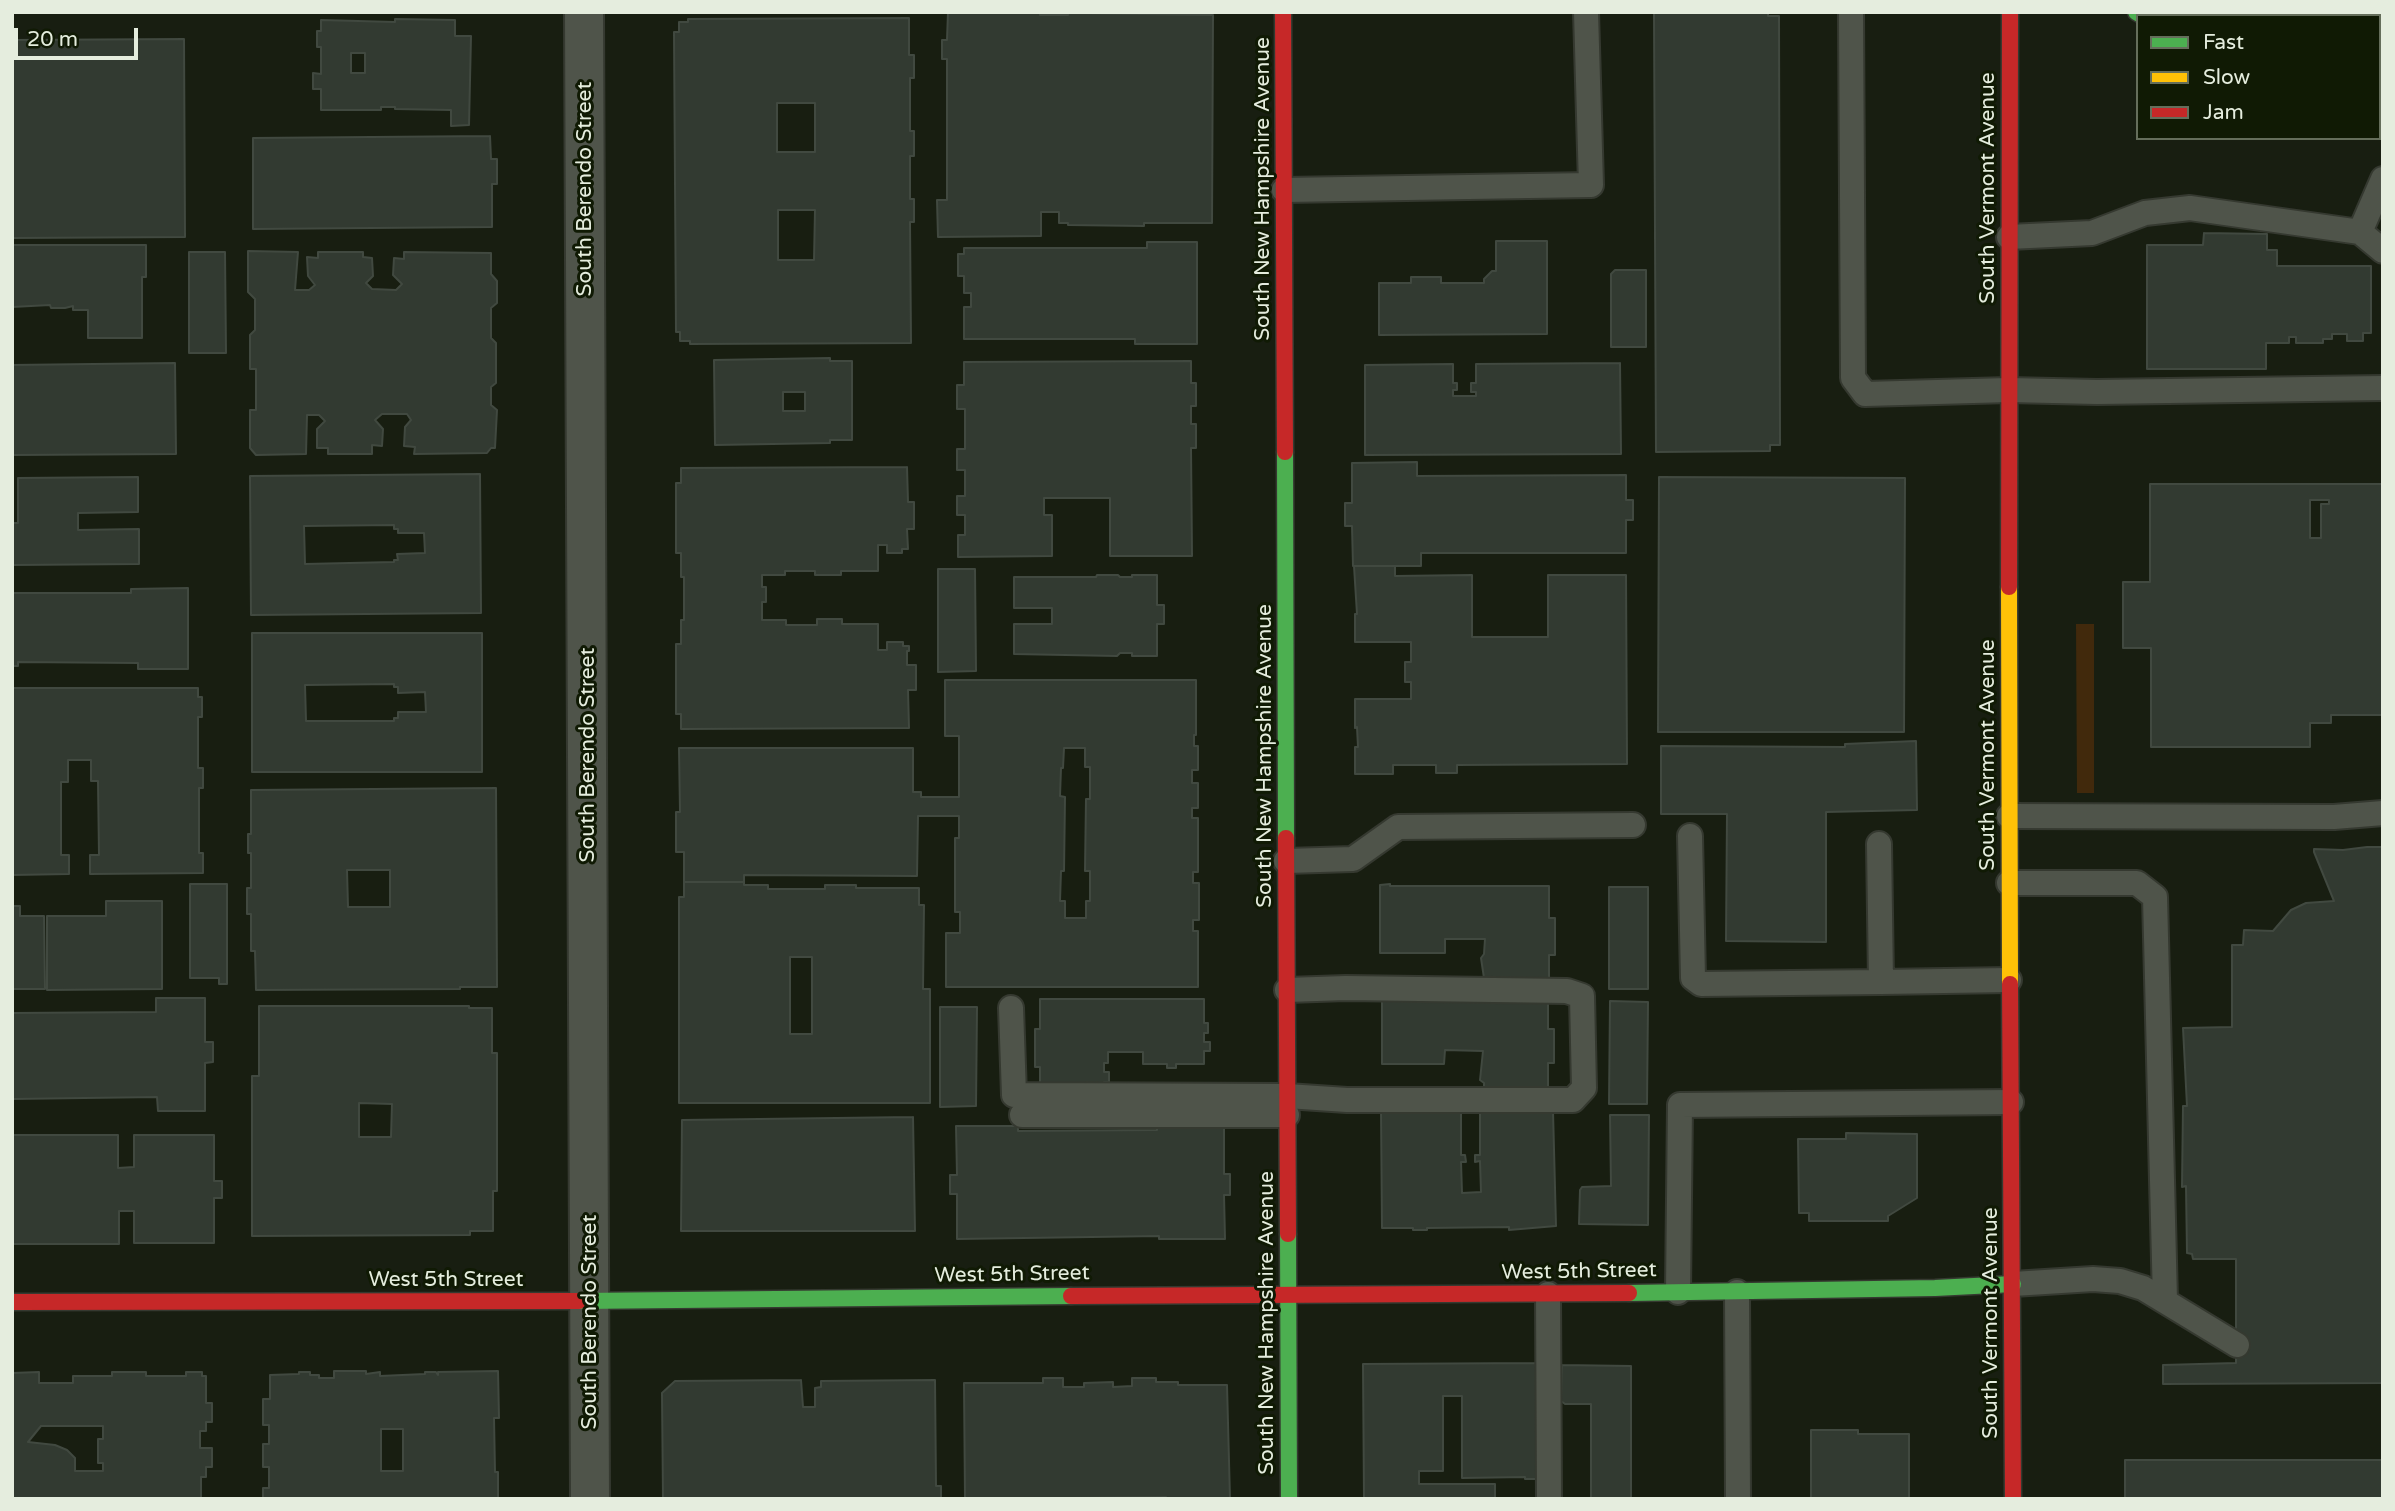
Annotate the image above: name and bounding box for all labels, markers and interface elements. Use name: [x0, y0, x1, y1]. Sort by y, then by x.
scale bar: [18, 14, 142, 58]
legend: [2136, 14, 2381, 140]
text: 20 m: [27, 27, 78, 52]
text: Fast: [2203, 30, 2244, 55]
street label: South New Hampshire Avenue: [1250, 37, 1276, 341]
text: Slow: [2203, 65, 2250, 90]
street label: South Vermont Avenue: [1975, 72, 2001, 304]
street label: South Berendo Street: [572, 82, 598, 296]
text: Jam: [2203, 100, 2244, 125]
street label: South New Hampshire Avenue: [1252, 604, 1278, 908]
street label: South Vermont Avenue: [1975, 639, 2001, 871]
street label: South Berendo Street: [575, 648, 601, 862]
street label: South New Hampshire Avenue: [1254, 1171, 1280, 1475]
street label: South Vermont Avenue: [1978, 1207, 2004, 1439]
street label: South Berendo Street: [577, 1215, 603, 1429]
street label: West 5th Street: [1501, 1258, 1657, 1286]
street label: West 5th Street: [934, 1261, 1090, 1289]
street label: West 5th Street: [368, 1267, 524, 1293]

